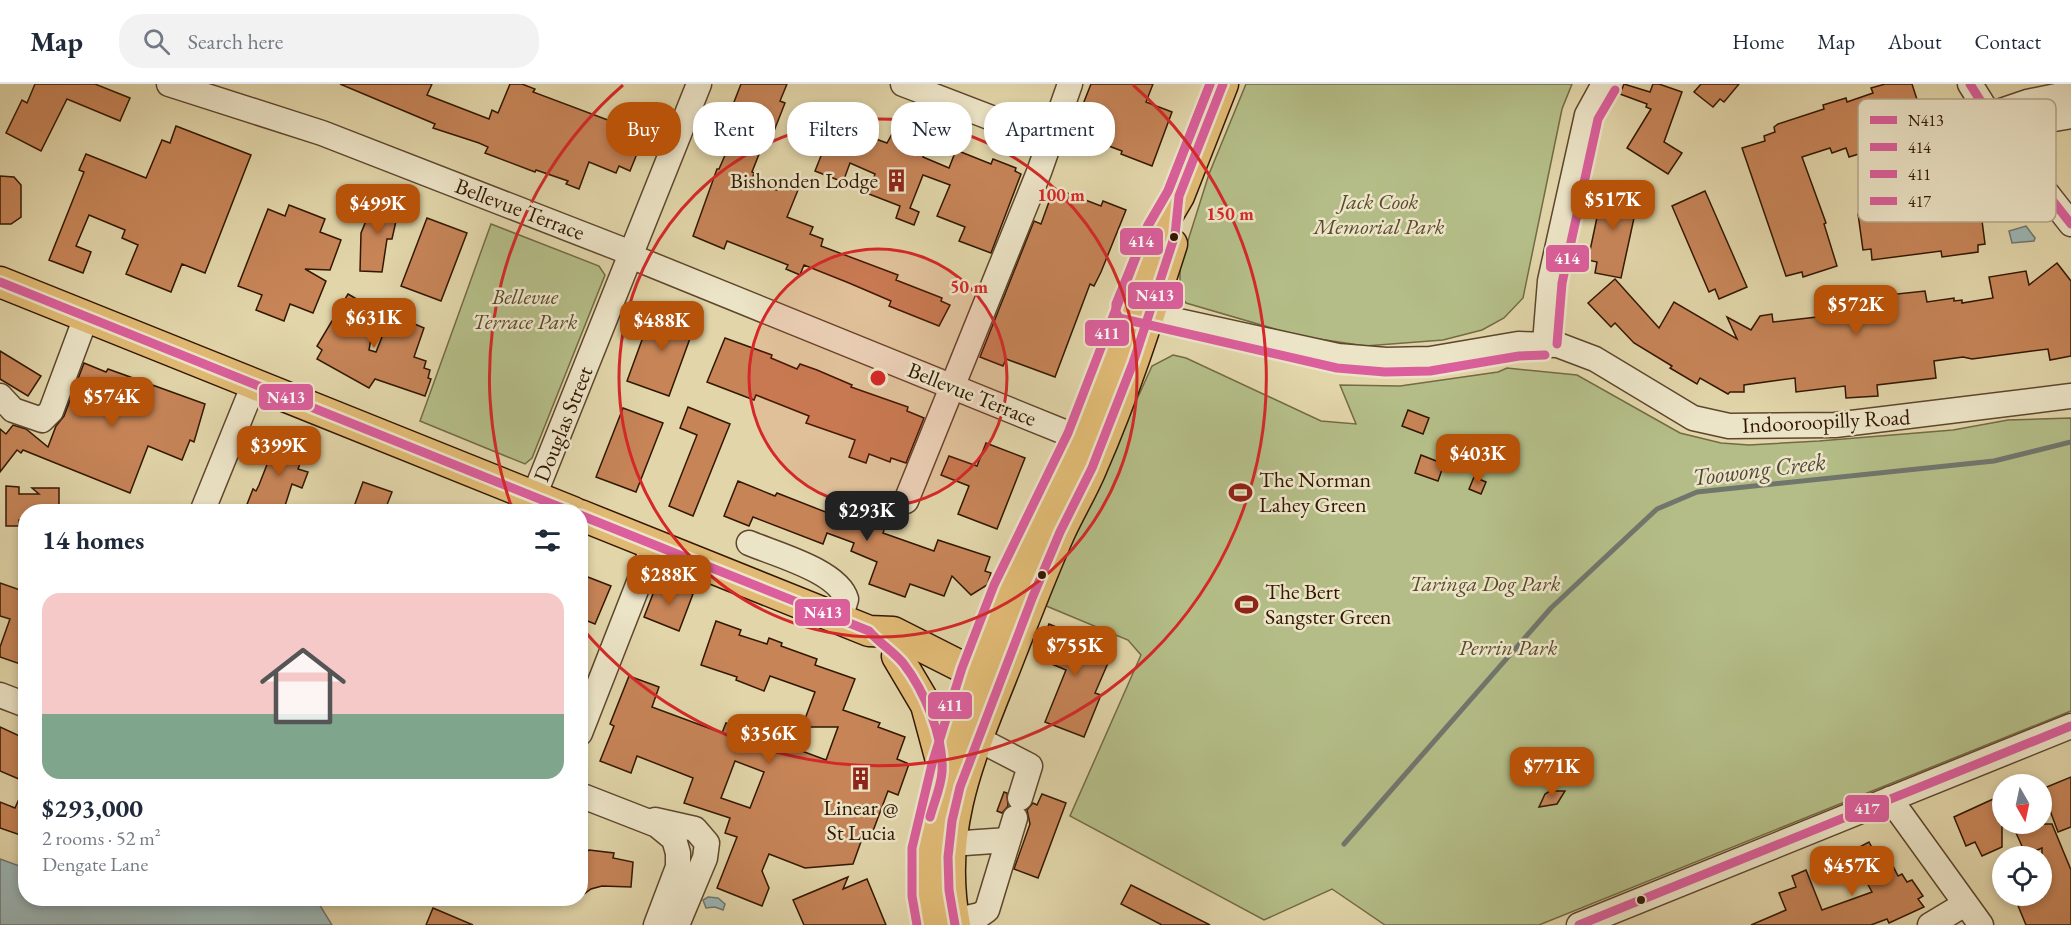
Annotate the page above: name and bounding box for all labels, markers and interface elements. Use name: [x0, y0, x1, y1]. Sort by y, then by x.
search box: [119, 14, 539, 68]
text: Map: [30, 23, 83, 59]
icon: search: [140, 25, 173, 58]
text: Search here: [188, 27, 283, 56]
text: Home: [1732, 28, 1784, 55]
text: Map: [1817, 28, 1855, 55]
text: About: [1888, 28, 1941, 55]
text: Contact: [1974, 28, 2041, 55]
legend: [1858, 99, 2056, 222]
chip: Buy: [606, 102, 681, 156]
chip: Rent: [693, 102, 775, 156]
chip: Filters: [787, 102, 879, 156]
chip: New: [891, 102, 972, 156]
chip: Apartment: [984, 102, 1115, 156]
text: N413: [1908, 110, 1944, 131]
text: 414: [1908, 137, 1931, 158]
text: 411: [1908, 164, 1931, 185]
place label: Bishonden Lodge: [730, 166, 878, 195]
building icon: Bishonden Lodge: [883, 167, 909, 193]
street label: Bellevue Terrace: [451, 171, 589, 247]
pin: $517K: [1571, 180, 1655, 231]
text: 100 m: [1037, 183, 1085, 206]
pin: $499K: [336, 184, 420, 235]
text: $517K: [1585, 186, 1641, 212]
park label: Jack Cook Memorial Park: [1311, 187, 1445, 241]
text: $499K: [350, 190, 406, 216]
text: 417: [1908, 191, 1931, 212]
text: 150 m: [1206, 202, 1254, 225]
line badge: 414: [1119, 227, 1164, 256]
text: 414: [1128, 231, 1154, 252]
unlabelled marker: [1168, 231, 1180, 243]
line badge: 414: [1545, 244, 1590, 273]
text: 414: [1554, 248, 1580, 269]
text: 50 m: [950, 275, 988, 298]
line badge: N413: [1127, 281, 1184, 310]
park label: Bellevue Terrace Park: [473, 282, 577, 336]
text: N413: [1136, 285, 1174, 306]
pin: $572K: [1814, 285, 1898, 336]
text: $572K: [1828, 291, 1884, 317]
pin: $631K: [332, 298, 416, 349]
pin: $488K: [620, 301, 704, 352]
text: $631K: [346, 304, 402, 330]
text: $488K: [634, 307, 690, 333]
line badge: 411: [1084, 319, 1130, 347]
text: 411: [1094, 323, 1120, 344]
street label: Bellevue Terrace: [903, 355, 1041, 433]
street label: Douglas Street: [527, 362, 599, 486]
centre of rings: [868, 368, 888, 388]
pin: $574K: [70, 377, 154, 428]
text: $574K: [84, 383, 140, 409]
line badge: N413: [258, 383, 314, 411]
text: N413: [267, 387, 305, 408]
street label: Indooroopilly Road: [1741, 402, 1912, 440]
pin: $399K: [237, 426, 321, 477]
text: $399K: [251, 432, 307, 458]
pin: $403K: [1436, 434, 1520, 485]
text: $403K: [1450, 440, 1506, 466]
water label: Toowong Creek: [1691, 445, 1827, 493]
place label: The Norman Lahey Green: [1259, 465, 1372, 519]
sports icon: The Norman Lahey Green: [1228, 479, 1254, 505]
pin: $293K: [825, 491, 909, 542]
text: $293K: [839, 497, 895, 523]
text: 14 homes: [42, 523, 144, 557]
icon: filters: [531, 524, 564, 557]
pin: $288K: [627, 555, 711, 606]
text: $288K: [641, 561, 697, 587]
unlabelled marker: [1036, 569, 1048, 581]
park label: Taringa Dog Park: [1410, 569, 1560, 598]
place label: The Bert Sangster Green: [1265, 577, 1392, 631]
sports icon: The Bert Sangster Green: [1234, 591, 1260, 617]
line badge: N413: [794, 598, 851, 627]
text: N413: [804, 602, 842, 623]
pin: $755K: [1033, 626, 1117, 677]
icon: home: [249, 632, 357, 740]
text: $755K: [1047, 632, 1103, 658]
park label: Perrin Park: [1459, 633, 1557, 662]
line badge: 411: [927, 691, 973, 720]
text: 411: [937, 695, 963, 716]
pin: $356K: [727, 714, 811, 765]
text: $356K: [741, 720, 797, 746]
pin: $771K: [1510, 747, 1594, 798]
text: $771K: [1524, 753, 1580, 779]
building icon: Linear @ St Lucia: [848, 765, 874, 791]
north arrow: [1992, 774, 2052, 834]
map controls: [1992, 774, 2052, 906]
text: $293,000: [42, 791, 143, 825]
place label: Linear @ St Lucia: [823, 793, 899, 847]
line badge: 417: [1844, 794, 1890, 823]
text: 417: [1854, 798, 1880, 819]
text: 2 rooms · 52 m²: [42, 825, 161, 851]
pin: $457K: [1810, 846, 1894, 897]
button: locate: [1992, 846, 2052, 906]
text: Dengate Lane: [42, 851, 148, 877]
text: $457K: [1824, 852, 1880, 878]
unlabelled marker: [1635, 894, 1647, 906]

